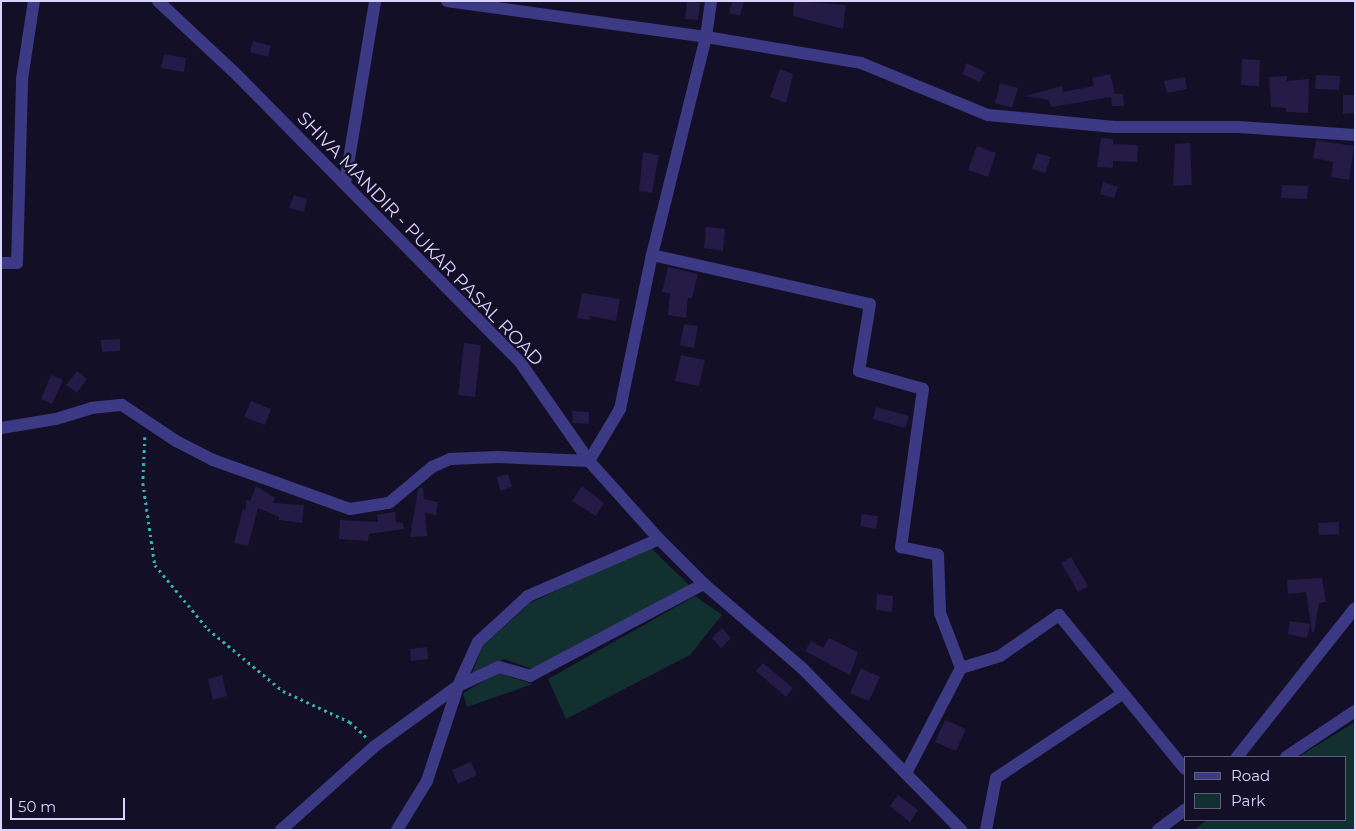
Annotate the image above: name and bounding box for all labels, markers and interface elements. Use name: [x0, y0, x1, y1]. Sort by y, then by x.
street label: SHIVA MANDIR - PUKAR PASAL ROAD: [292, 107, 548, 371]
legend: [1184, 756, 1346, 821]
text: Road: [1231, 766, 1270, 785]
scale bar: [12, 788, 128, 820]
text: Park: [1231, 791, 1265, 810]
text: 50 m: [18, 797, 56, 816]

